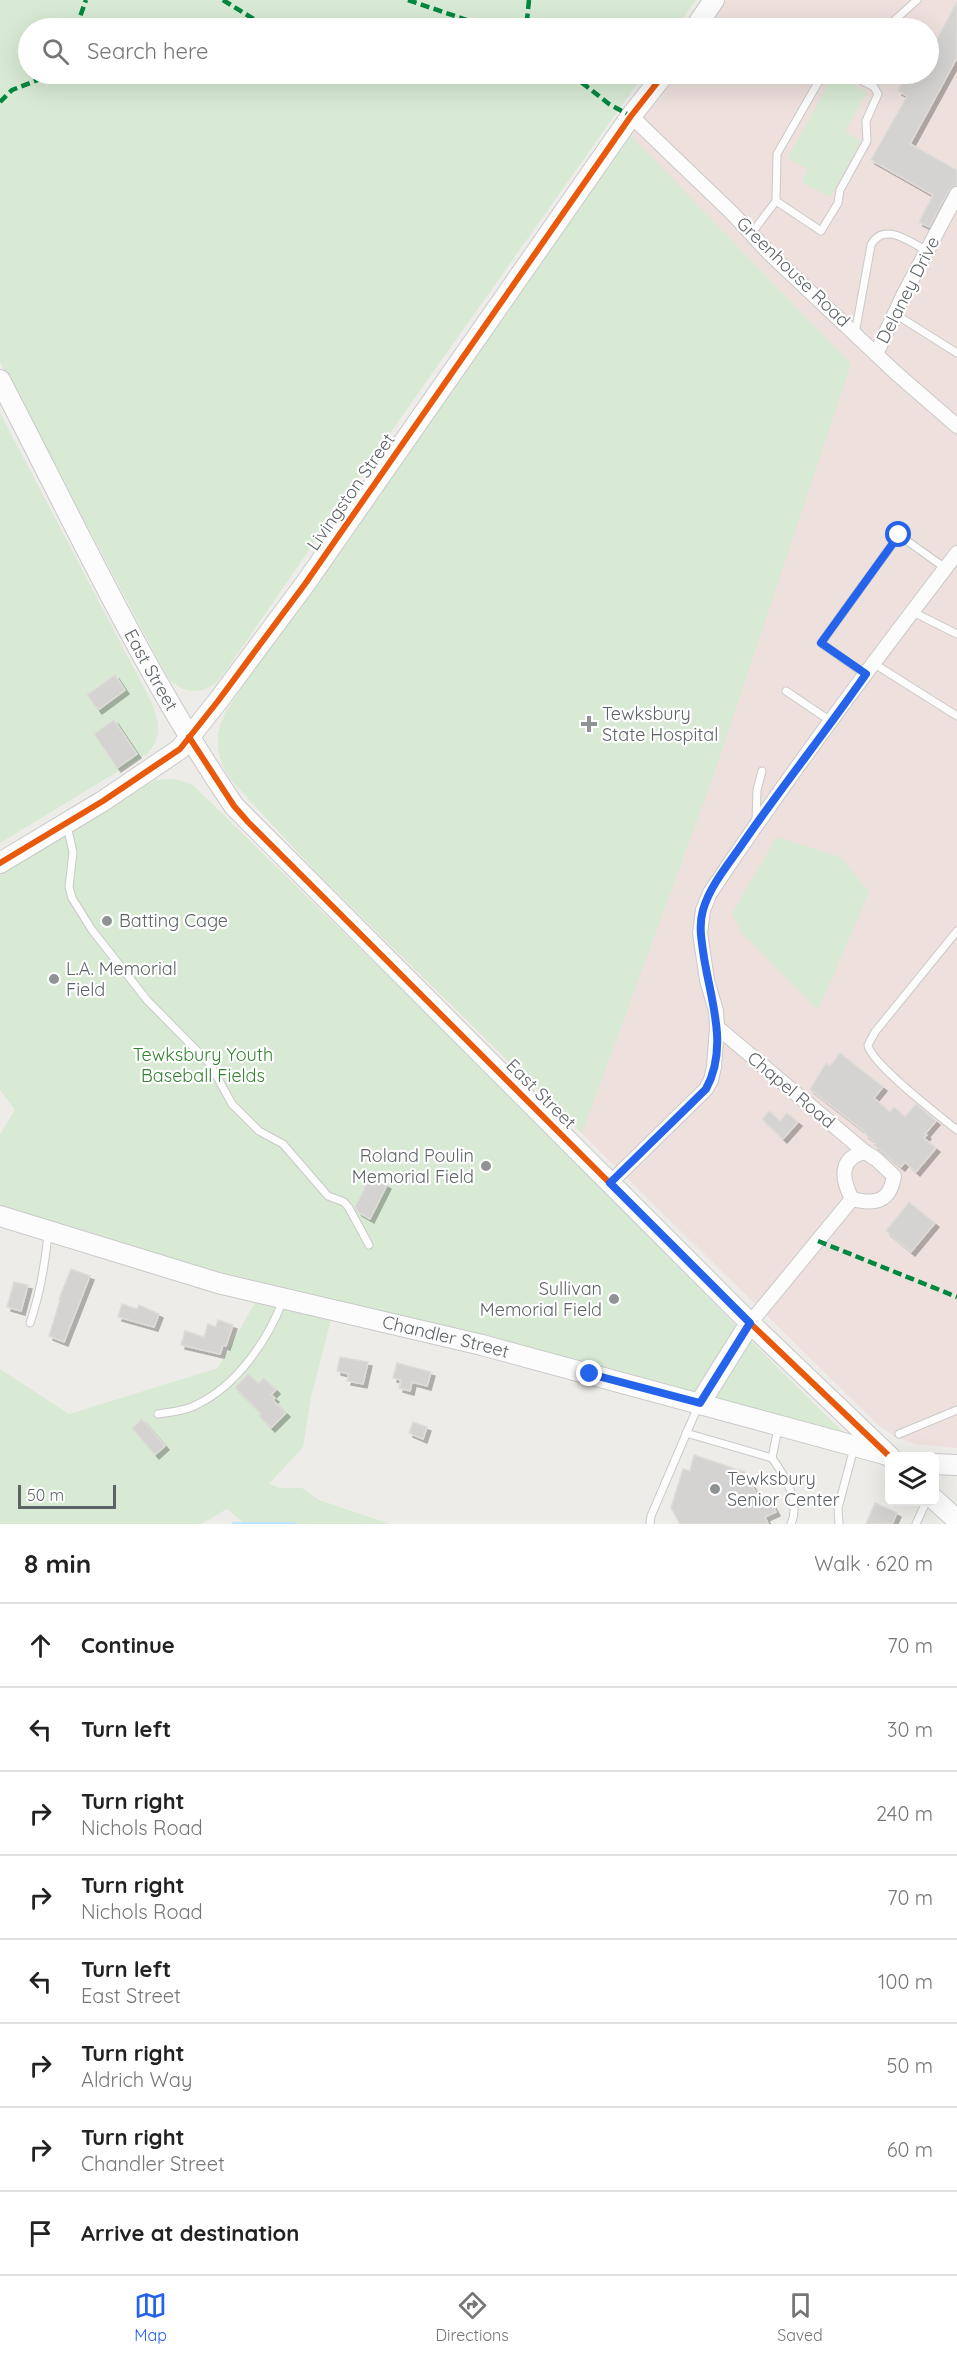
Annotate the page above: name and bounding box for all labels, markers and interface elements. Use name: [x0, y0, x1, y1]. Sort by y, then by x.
search box: [18, 18, 939, 84]
icon: search: [39, 35, 72, 68]
text: Search here: [87, 37, 208, 65]
street label: Greenhouse Road: [732, 212, 855, 332]
street label: Delaney Drive: [871, 232, 944, 347]
street label: Livingston Street: [302, 429, 400, 555]
route start: [885, 521, 911, 547]
street label: East Street: [119, 625, 183, 715]
place label: Tewksbury State Hospital: [602, 702, 718, 746]
marker: Tewksbury State Hospital: [580, 715, 598, 733]
place label: Batting Cage: [119, 909, 228, 932]
marker: Batting Cage: [100, 914, 114, 928]
place label: L.A. Memorial Field: [66, 957, 177, 1001]
marker: L.A. Memorial Field: [47, 972, 61, 986]
park label: Tewksbury Youth Baseball Fields: [133, 1043, 273, 1087]
street label: Chapel Road: [743, 1046, 840, 1133]
street label: East Street: [501, 1054, 581, 1134]
place label: Roland Poulin Memorial Field: [352, 1144, 474, 1188]
marker: Roland Poulin Memorial Field: [479, 1159, 493, 1173]
place label: Sullivan Memorial Field: [480, 1277, 602, 1321]
marker: Sullivan Memorial Field: [607, 1292, 621, 1306]
street label: Chandler Street: [380, 1310, 512, 1363]
route end: [576, 1360, 602, 1386]
map controls: [885, 1452, 939, 1506]
button: layers: [885, 1452, 939, 1506]
place label: Tewksbury Senior Center: [727, 1467, 840, 1511]
scale bar: [18, 1482, 116, 1510]
marker: Tewksbury Senior Center: [708, 1482, 722, 1496]
text: 50 m: [27, 1485, 64, 1505]
text: 8 min: [24, 1547, 91, 1580]
text: Walk · 620 m: [814, 1551, 933, 1576]
icon: ahead: [24, 1629, 57, 1662]
text: Continue: [81, 1631, 175, 1659]
text: 70 m: [887, 1633, 933, 1658]
icon: left: [24, 1713, 57, 1746]
text: Turn left: [81, 1715, 171, 1743]
text: 30 m: [887, 1717, 933, 1742]
text: Turn right: [81, 1787, 185, 1815]
icon: right: [24, 1797, 57, 1830]
text: 240 m: [876, 1801, 933, 1826]
text: Nichols Road: [81, 1815, 203, 1840]
text: Turn right: [81, 1871, 185, 1899]
icon: right: [24, 1881, 57, 1914]
text: 70 m: [887, 1885, 933, 1910]
text: Nichols Road: [81, 1899, 203, 1924]
text: Turn left: [81, 1955, 171, 1983]
icon: left: [24, 1965, 57, 1998]
text: 100 m: [878, 1969, 933, 1994]
text: East Street: [81, 1983, 181, 2008]
text: Turn right: [81, 2039, 185, 2067]
icon: right: [24, 2049, 57, 2082]
text: 50 m: [887, 2053, 933, 2078]
text: Aldrich Way: [81, 2067, 192, 2092]
text: Turn right: [81, 2123, 185, 2151]
icon: right: [24, 2133, 57, 2166]
text: 60 m: [887, 2137, 933, 2162]
text: Chandler Street: [81, 2151, 225, 2176]
icon: arrive: [24, 2217, 57, 2250]
text: Arrive at destination: [81, 2219, 299, 2247]
tab: Map: [134, 2289, 167, 2345]
tab: Directions: [436, 2289, 509, 2345]
tab: Saved: [777, 2289, 823, 2345]

